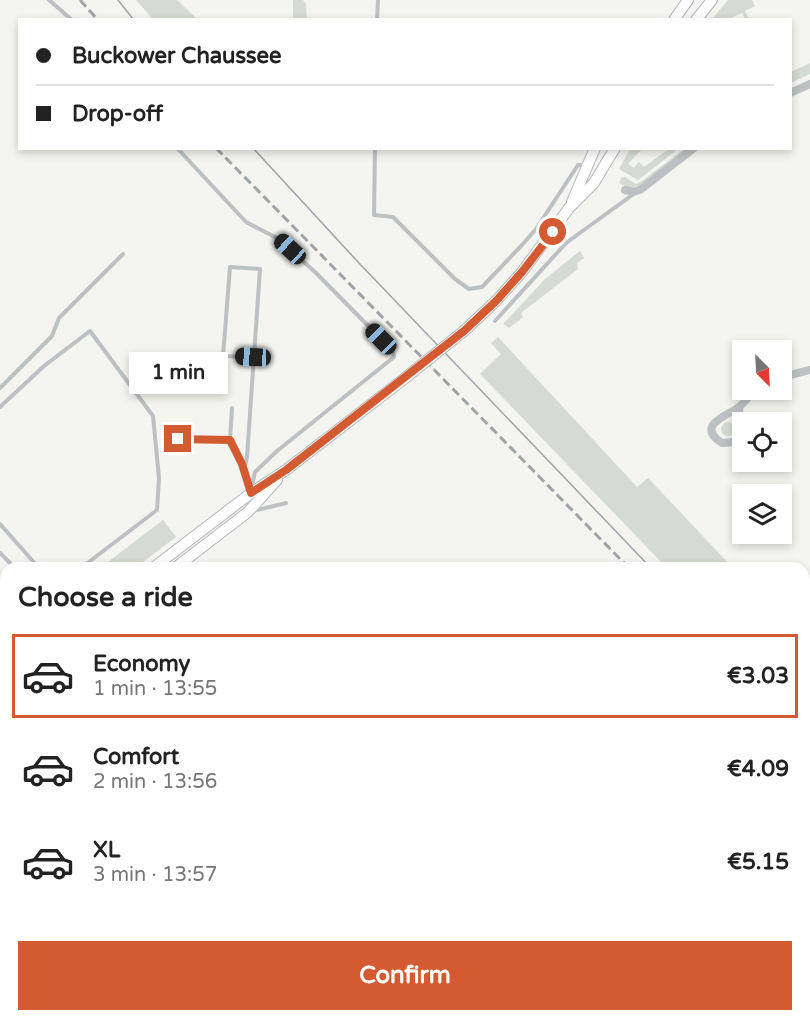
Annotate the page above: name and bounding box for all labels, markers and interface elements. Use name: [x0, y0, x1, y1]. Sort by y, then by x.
text: Buckower Chaussee: [72, 43, 282, 69]
text: Drop-off: [72, 101, 163, 127]
route start: [539, 218, 566, 245]
car: [271, 230, 309, 268]
car: [362, 320, 400, 358]
north arrow: [732, 340, 792, 400]
map controls: [732, 340, 792, 544]
car: [235, 347, 271, 367]
callout: 1 min: [128, 352, 228, 394]
text: 1 min: [152, 361, 205, 385]
button: locate: [732, 412, 792, 472]
route end: [164, 425, 191, 452]
button: layers: [732, 484, 792, 544]
text: Choose a ride: [18, 581, 193, 614]
icon: car: [21, 649, 75, 703]
text: Economy: [93, 651, 190, 677]
text: €3.03: [727, 663, 789, 689]
text: 1 min · 13:55: [93, 677, 217, 701]
icon: car: [21, 742, 75, 796]
text: Comfort: [93, 744, 179, 770]
text: €4.09: [727, 756, 789, 782]
text: 2 min · 13:56: [93, 770, 217, 794]
icon: car: [21, 835, 75, 889]
text: XL: [93, 837, 120, 863]
text: €5.15: [727, 849, 789, 875]
text: 3 min · 13:57: [93, 863, 217, 887]
button: Confirm: [18, 941, 792, 1010]

